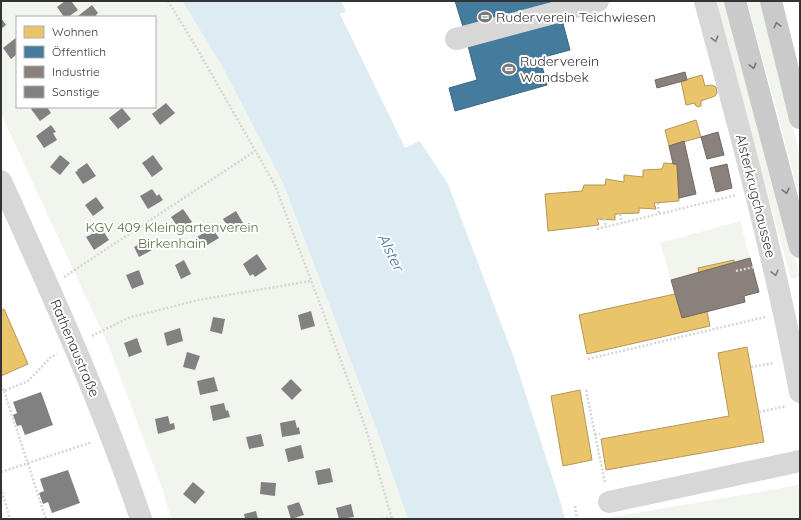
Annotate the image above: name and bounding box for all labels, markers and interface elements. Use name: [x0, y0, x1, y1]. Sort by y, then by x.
place label: Ruderverein Teichwiesen: [496, 8, 656, 26]
sports icon: Ruderverein Teichwiesen: [477, 9, 493, 25]
legend: [16, 16, 156, 108]
one-way arrow: [773, 22, 782, 29]
text: Wohnen: [52, 24, 98, 39]
one-way arrow: [710, 35, 719, 42]
text: Öffentlich: [52, 44, 106, 59]
place label: Ruderverein Wandsbek: [520, 52, 599, 86]
sports icon: Ruderverein Wandsbek: [501, 61, 517, 77]
one-way arrow: [748, 62, 757, 69]
text: Industrie: [52, 64, 100, 79]
text: Sonstige: [52, 84, 99, 99]
street label: Alsterkrugchaussee: [732, 132, 780, 260]
one-way arrow: [781, 188, 789, 195]
park label: KGV 409 Kleingartenverein Birkenhain: [85, 218, 259, 252]
water label: Alster: [374, 230, 409, 276]
one-way arrow: [770, 269, 779, 276]
street label: Rathenaustraße: [46, 296, 104, 400]

